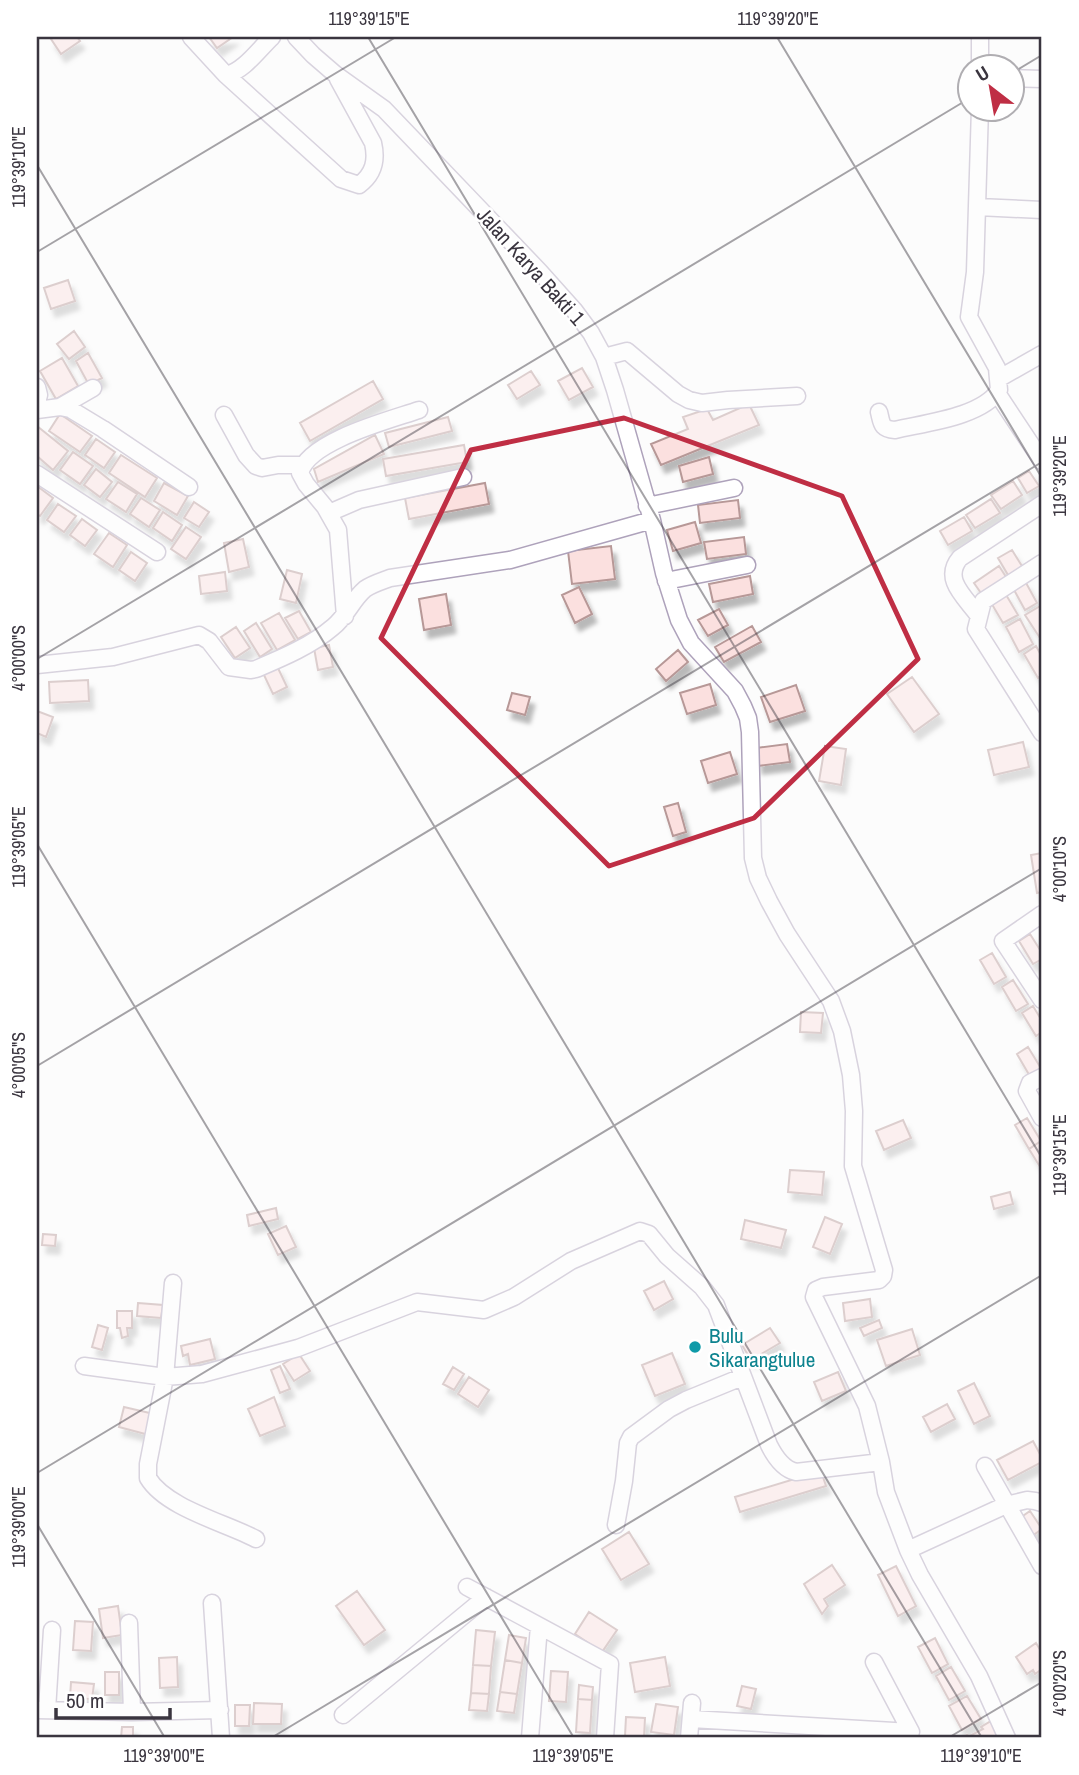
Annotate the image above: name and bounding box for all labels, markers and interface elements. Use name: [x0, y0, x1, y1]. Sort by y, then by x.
text: 119°39'15"E: [328, 6, 410, 31]
text: 119°39'20"E: [737, 6, 819, 31]
north arrow: [956, 52, 1026, 122]
text: U: [971, 59, 994, 87]
text: 119°39'10"E: [6, 126, 31, 208]
street label: Jalan Karya Bakti 1: [470, 201, 592, 331]
text: 119°39'20"E: [1047, 435, 1072, 517]
text: 4°00'00"S: [6, 625, 31, 691]
text: 119°39'05"E: [6, 806, 31, 888]
text: 4°00'10"S: [1047, 836, 1072, 902]
text: 4°00'05"S: [6, 1032, 31, 1098]
text: 119°39'15"E: [1047, 1114, 1072, 1196]
place label: Bulu Sikarangtulue: [709, 1321, 815, 1374]
marker: Bulu Sikarangtulue: [687, 1339, 703, 1355]
text: 119°39'00"E: [6, 1486, 31, 1568]
text: 4°00'20"S: [1047, 1650, 1072, 1716]
scale bar: [56, 1677, 170, 1721]
text: 50 m: [66, 1686, 104, 1715]
text: 119°39'00"E: [123, 1743, 205, 1768]
text: 119°39'05"E: [532, 1743, 614, 1768]
text: 119°39'10"E: [940, 1743, 1022, 1768]

